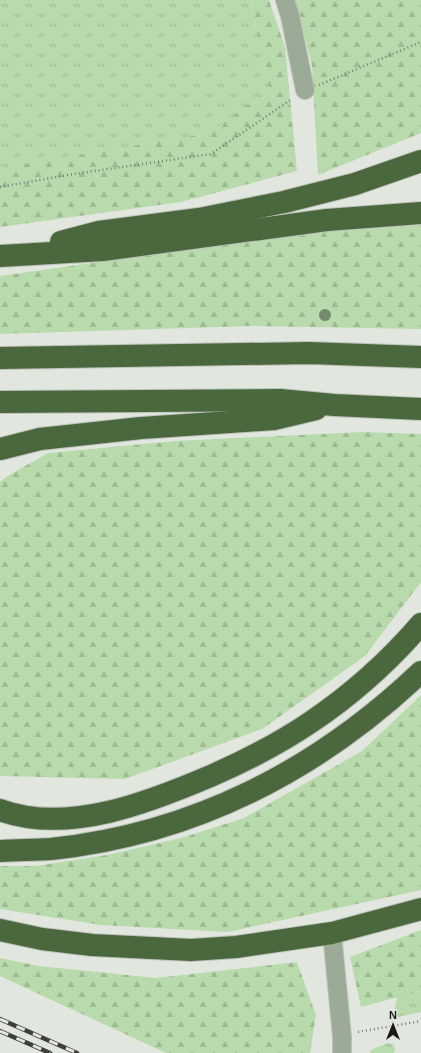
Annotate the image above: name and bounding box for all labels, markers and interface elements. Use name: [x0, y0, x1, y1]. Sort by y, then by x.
north arrow: [373, 1005, 413, 1045]
text: N: [389, 1009, 397, 1021]

